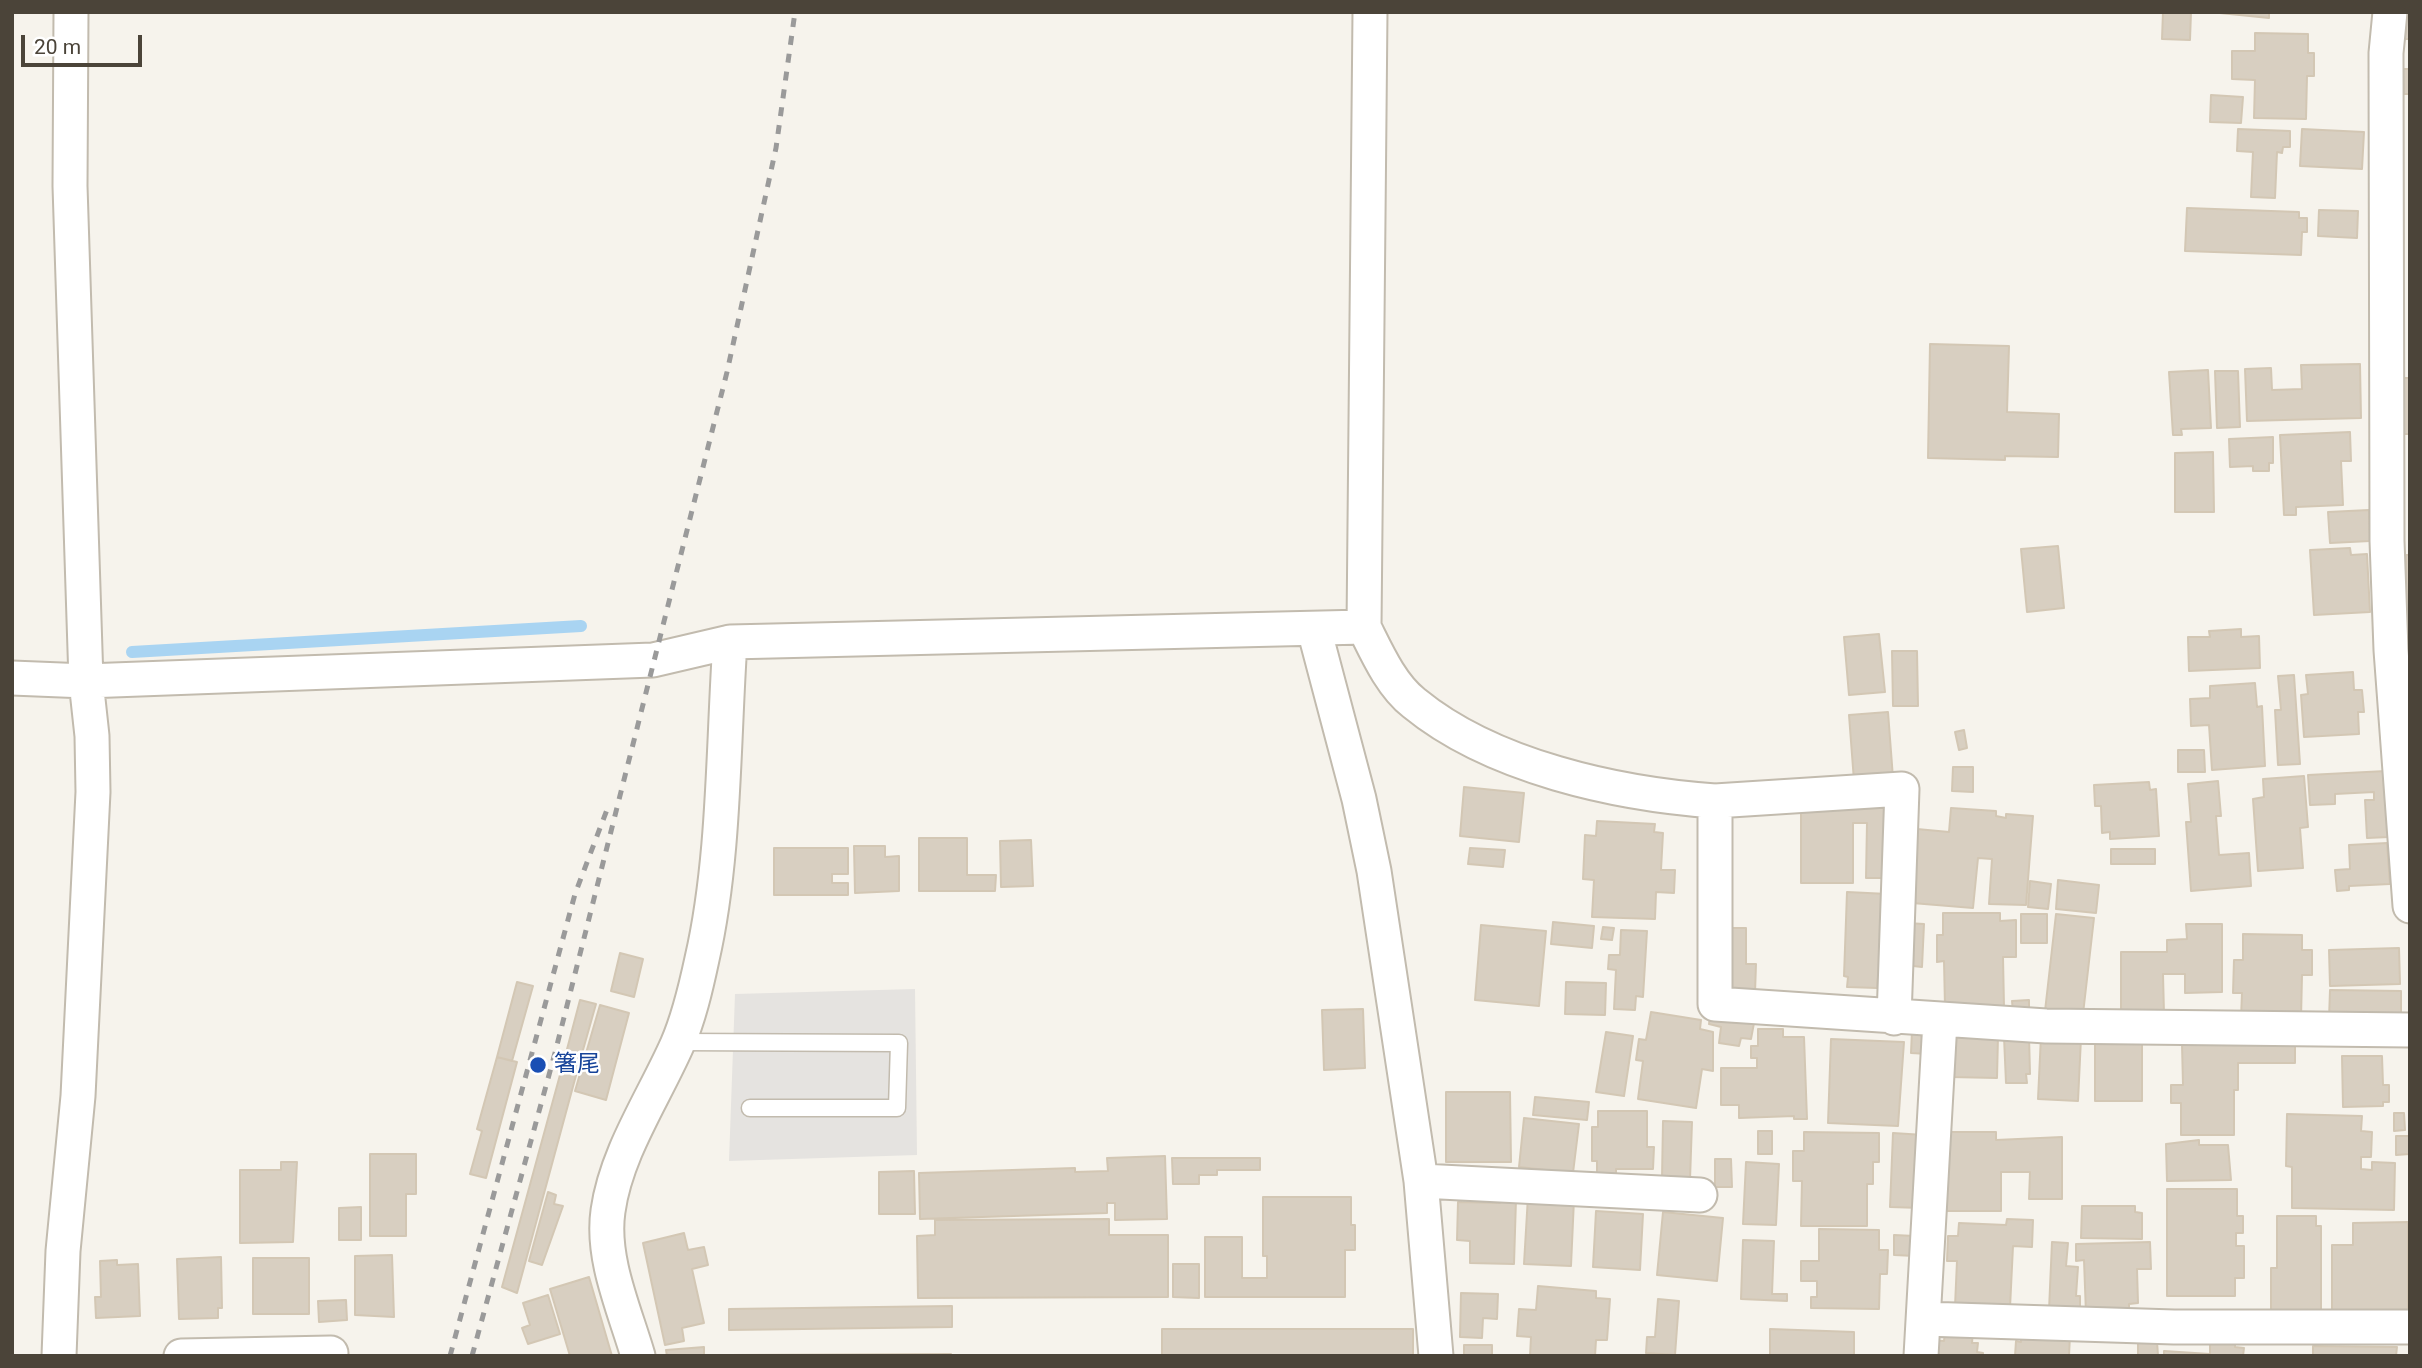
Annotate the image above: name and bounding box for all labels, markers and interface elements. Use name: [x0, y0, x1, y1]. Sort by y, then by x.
scale bar: [24, 21, 145, 65]
text: 20 m: [34, 35, 81, 59]
place label: 箸尾: [554, 1051, 600, 1079]
marker: 箸尾: [528, 1055, 548, 1075]

